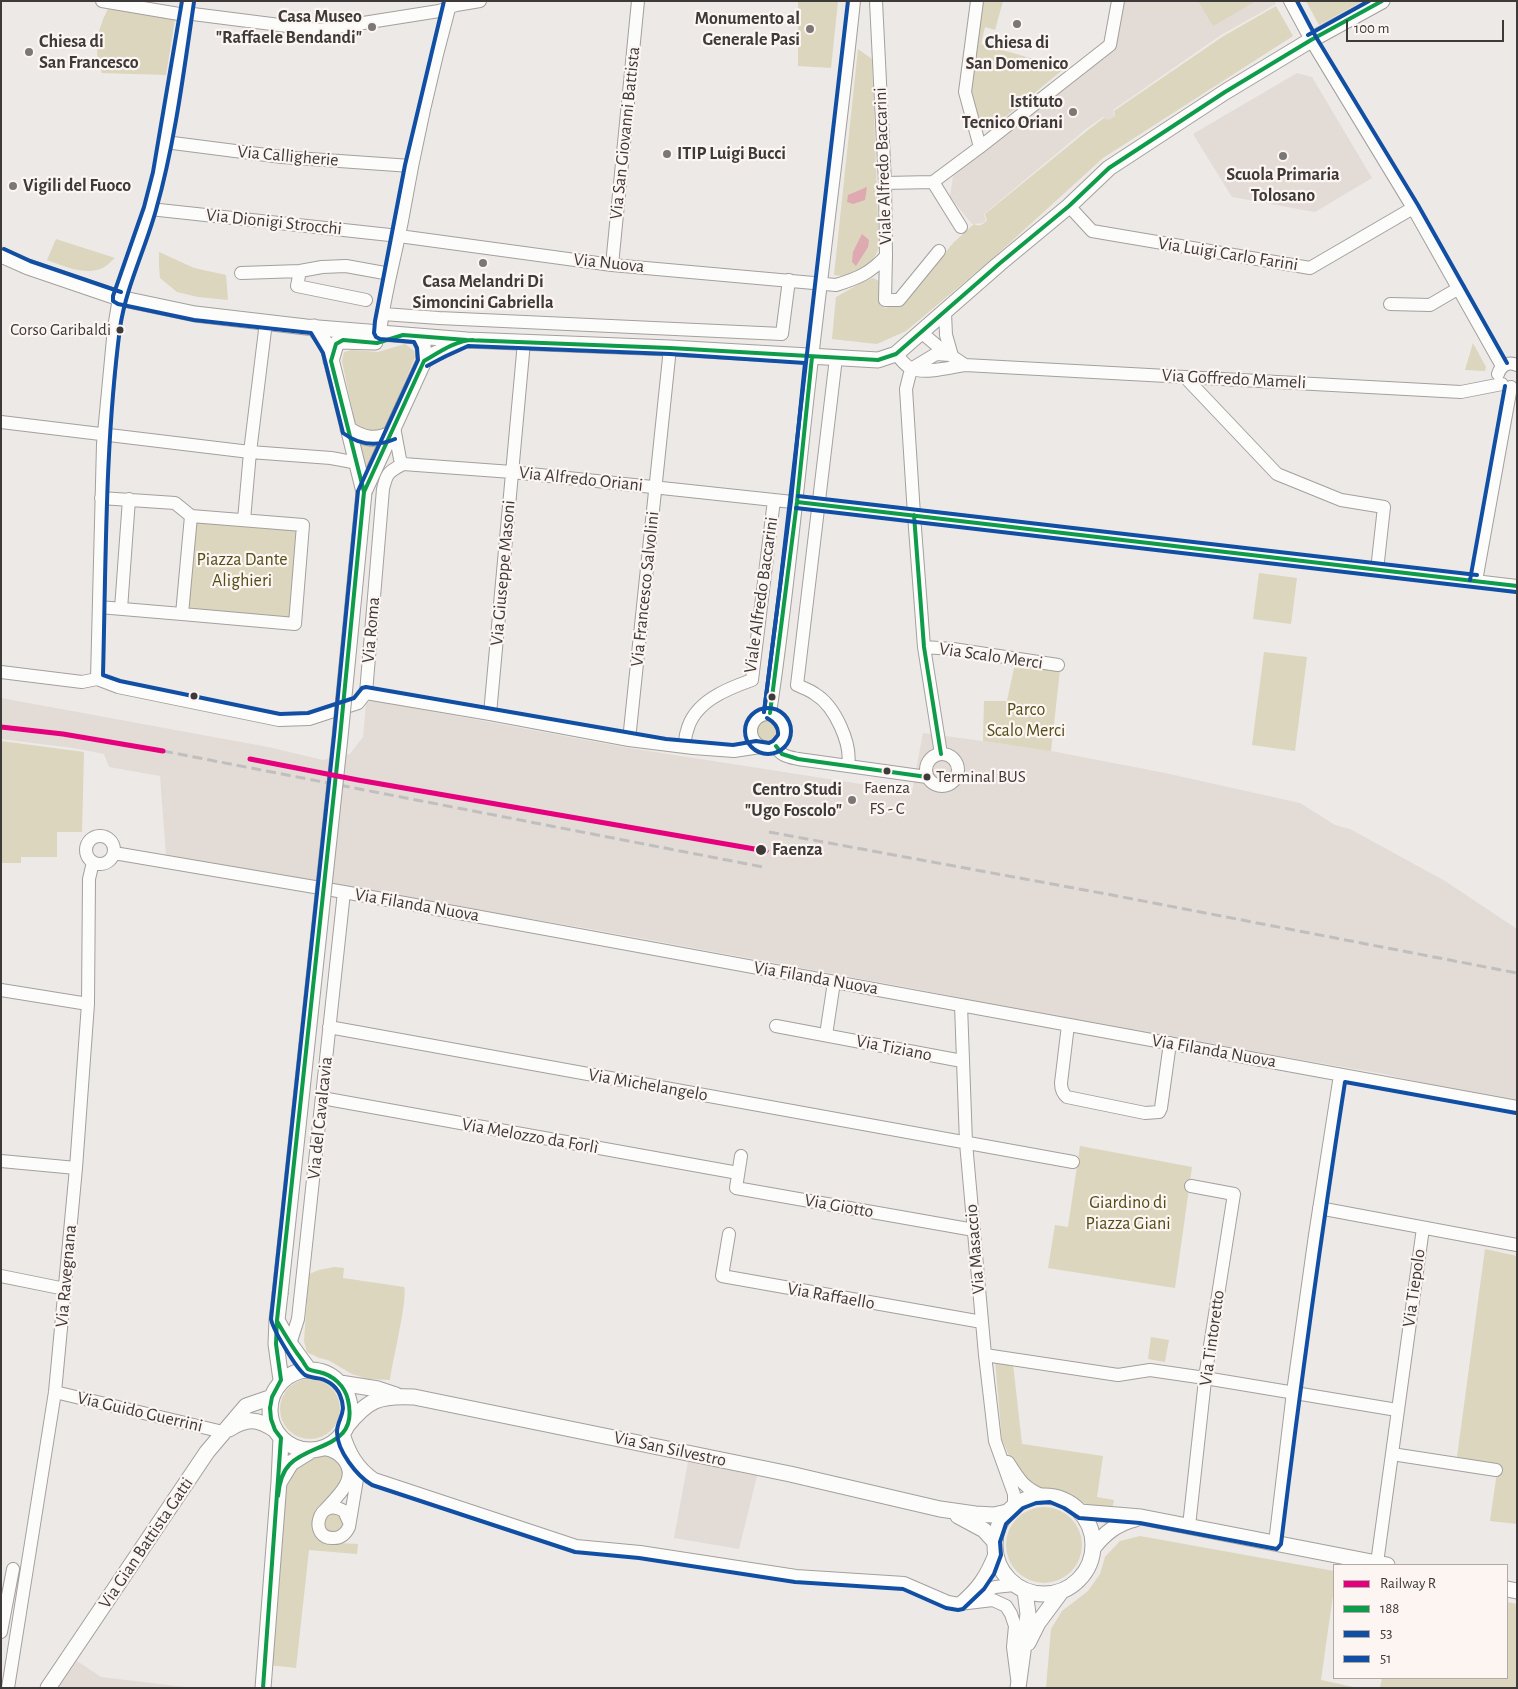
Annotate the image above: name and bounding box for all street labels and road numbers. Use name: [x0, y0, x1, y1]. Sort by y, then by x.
street label: Via San Giovanni Battista: [605, 45, 645, 221]
street label: Viale Alfredo Baccarini: [869, 87, 897, 245]
street label: Via Calligherie: [236, 141, 340, 171]
street label: Via Dionigi Strocchi: [205, 204, 343, 240]
street label: Via Luigi Carlo Farini: [1156, 232, 1300, 276]
street label: Via Nuova: [572, 249, 646, 277]
street label: Via Goffredo Mameli: [1161, 364, 1307, 394]
street label: Via Alfredo Oriani: [518, 462, 644, 496]
street label: Via Giuseppe Masoni: [486, 499, 520, 647]
street label: Via Francesco Salvolini: [626, 510, 664, 668]
street label: Viale Alfredo Baccarini: [739, 515, 783, 675]
street label: Via Roma: [357, 596, 385, 664]
street label: Via Scalo Merci: [938, 638, 1044, 674]
street label: Via Filanda Nuova: [353, 883, 481, 927]
street label: Via Filanda Nuova: [752, 956, 880, 1000]
street label: Via Filanda Nuova: [1150, 1029, 1278, 1073]
street label: Via Tiziano: [854, 1030, 934, 1066]
street label: Via del Cavalcavia: [303, 1055, 337, 1181]
street label: Via Michelangelo: [586, 1064, 710, 1106]
street label: Via Melozzo da Forlì: [460, 1113, 600, 1159]
street label: Via Giotto: [803, 1189, 875, 1223]
street label: Via Masaccio: [960, 1203, 990, 1295]
street label: Via Ravegnana: [51, 1224, 81, 1328]
street label: Via Tiepolo: [1398, 1248, 1430, 1328]
street label: Via Raffaello: [785, 1278, 877, 1314]
street label: Via Tintoretto: [1195, 1289, 1229, 1387]
street label: Via Guido Guerrini: [75, 1387, 205, 1437]
street label: Via San Silvestro: [612, 1427, 728, 1471]
street label: Via Gian Battista Gatti: [94, 1473, 198, 1613]

